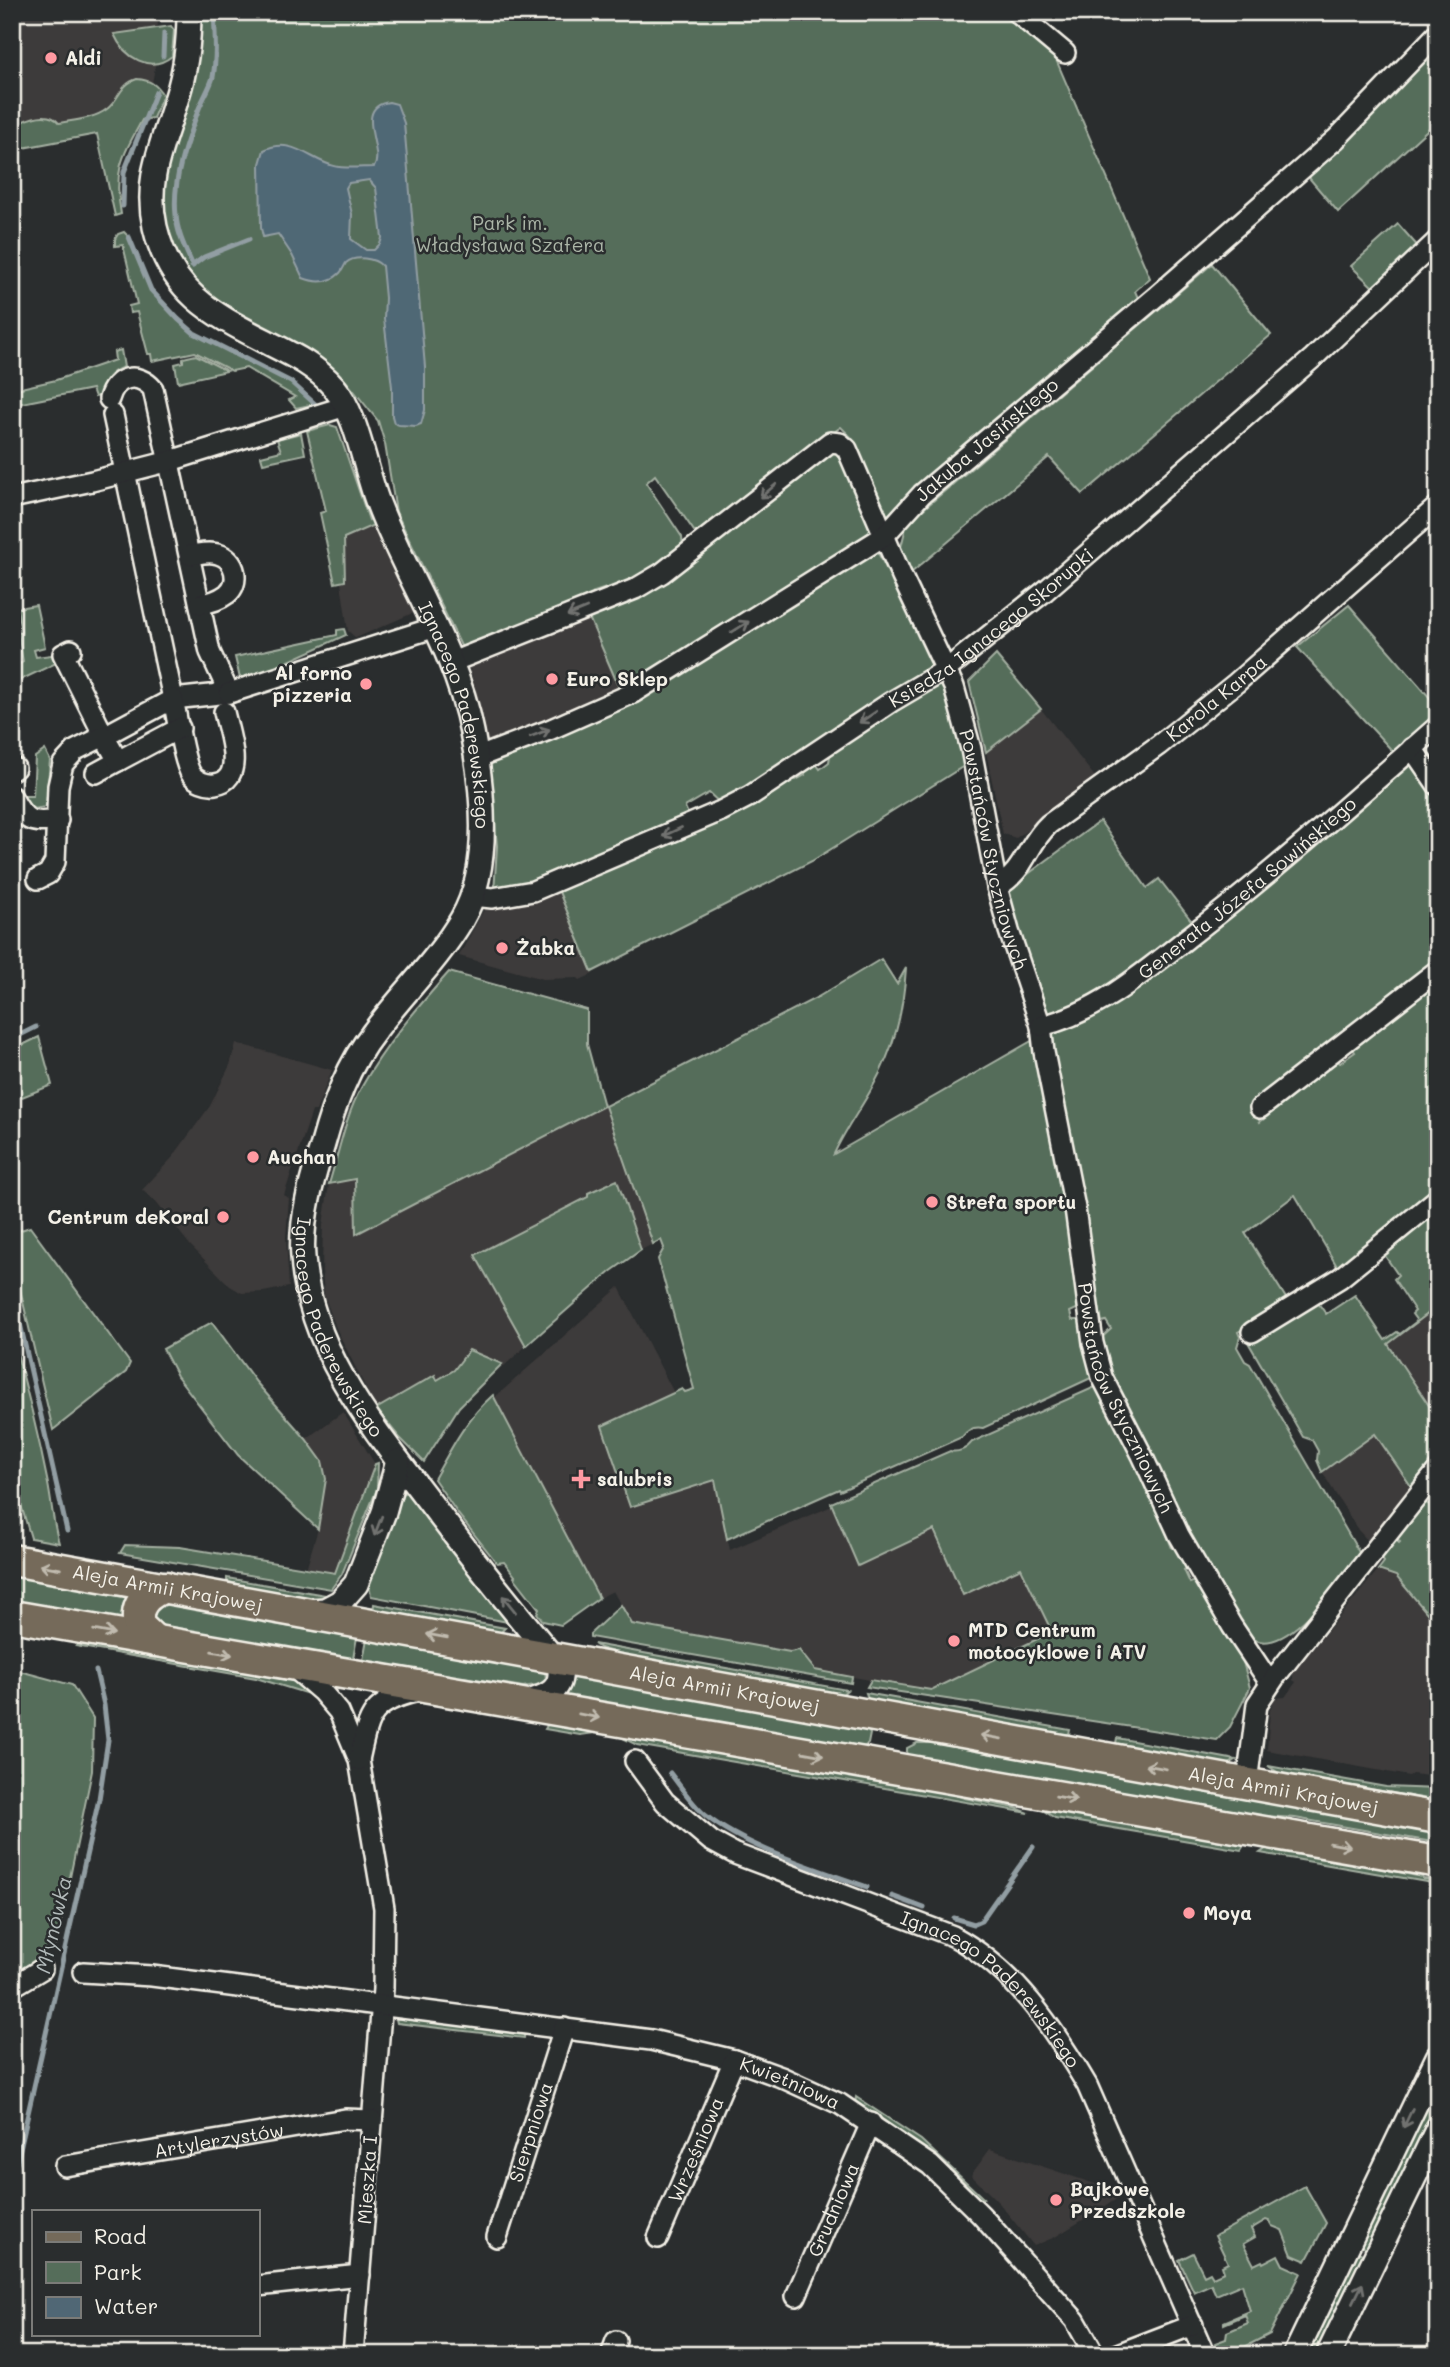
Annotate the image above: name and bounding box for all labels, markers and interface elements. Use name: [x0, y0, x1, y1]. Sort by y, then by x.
place label: Aldi: [65, 45, 102, 70]
marker: Aldi: [43, 50, 59, 66]
park label: Park im. Władysława Szafera: [415, 210, 605, 257]
street label: Jakuba Jasińskiego: [909, 372, 1063, 506]
one-way arrow: [759, 483, 777, 499]
street label: Księdza Ignacego Skorupki: [884, 542, 1099, 713]
street label: Ignacego Paderewskiego: [413, 597, 495, 829]
one-way arrow: [566, 606, 588, 619]
one-way arrow: [730, 619, 750, 633]
street label: Karola Karpa: [1160, 649, 1272, 747]
place label: Al forno pizzeria: [273, 660, 352, 707]
place label: Euro Sklep: [566, 666, 668, 691]
marker: Euro Sklep: [544, 671, 560, 687]
marker: Al forno pizzeria: [358, 676, 374, 692]
one-way arrow: [859, 710, 878, 725]
one-way arrow: [529, 726, 551, 739]
street label: Powstańców Styczniowych: [954, 726, 1034, 973]
street label: Generała Józefa Sowińskiego: [1133, 791, 1361, 985]
one-way arrow: [662, 825, 683, 839]
place label: Żabka: [516, 935, 575, 960]
marker: Żabka: [494, 940, 510, 956]
place label: Auchan: [267, 1144, 336, 1169]
marker: Auchan: [245, 1149, 261, 1165]
place label: Strefa sportu: [946, 1189, 1077, 1214]
marker: Strefa sportu: [924, 1194, 940, 1210]
place label: Centrum deKoral: [47, 1204, 209, 1229]
marker: Centrum deKoral: [215, 1209, 231, 1225]
street label: Ignacego Paderewskiego: [290, 1216, 390, 1442]
street label: Powstańców Styczniowych: [1073, 1281, 1180, 1517]
place label: salubris: [597, 1466, 672, 1491]
marker: salubris: [571, 1469, 591, 1489]
one-way arrow: [371, 1515, 384, 1537]
street label: Aleja Armii Krajowej: [70, 1558, 265, 1617]
one-way arrow: [39, 1560, 62, 1573]
one-way arrow: [501, 1596, 516, 1614]
place label: MTD Centrum motocyklowe i ATV: [968, 1617, 1146, 1664]
one-way arrow: [92, 1626, 115, 1639]
one-way arrow: [426, 1629, 449, 1642]
marker: MTD Centrum motocyklowe i ATV: [946, 1633, 962, 1649]
one-way arrow: [210, 1647, 233, 1660]
street label: Aleja Armii Krajowej: [627, 1659, 822, 1718]
one-way arrow: [577, 1709, 600, 1723]
one-way arrow: [980, 1730, 1003, 1743]
one-way arrow: [801, 1748, 824, 1761]
one-way arrow: [1145, 1760, 1168, 1773]
street label: Aleja Armii Krajowej: [1186, 1760, 1381, 1819]
one-way arrow: [1054, 1792, 1077, 1805]
one-way arrow: [1329, 1839, 1351, 1853]
water label: Młynówka: [28, 1873, 77, 1976]
place label: Moya: [1203, 1900, 1252, 1925]
street label: Ignacego Paderewskiego: [897, 1904, 1086, 2072]
marker: Moya: [1181, 1905, 1197, 1921]
street label: Kwietniowa: [737, 2050, 844, 2114]
street label: Sierpniowa: [502, 2079, 558, 2185]
street label: Wrześniowa: [662, 2093, 729, 2206]
one-way arrow: [1401, 2107, 1415, 2128]
street label: Artylerzystów: [152, 2116, 286, 2163]
street label: Mieszka I: [351, 2135, 382, 2225]
street label: Grudniowa: [802, 2159, 864, 2261]
place label: Bajkowe Przedszkole: [1070, 2176, 1186, 2223]
marker: Bajkowe Przedszkole: [1048, 2192, 1064, 2208]
legend: [32, 2210, 259, 2336]
text: Road: [94, 2222, 146, 2249]
text: Park: [94, 2258, 142, 2285]
one-way arrow: [1352, 2283, 1366, 2304]
text: Water: [94, 2292, 158, 2319]

